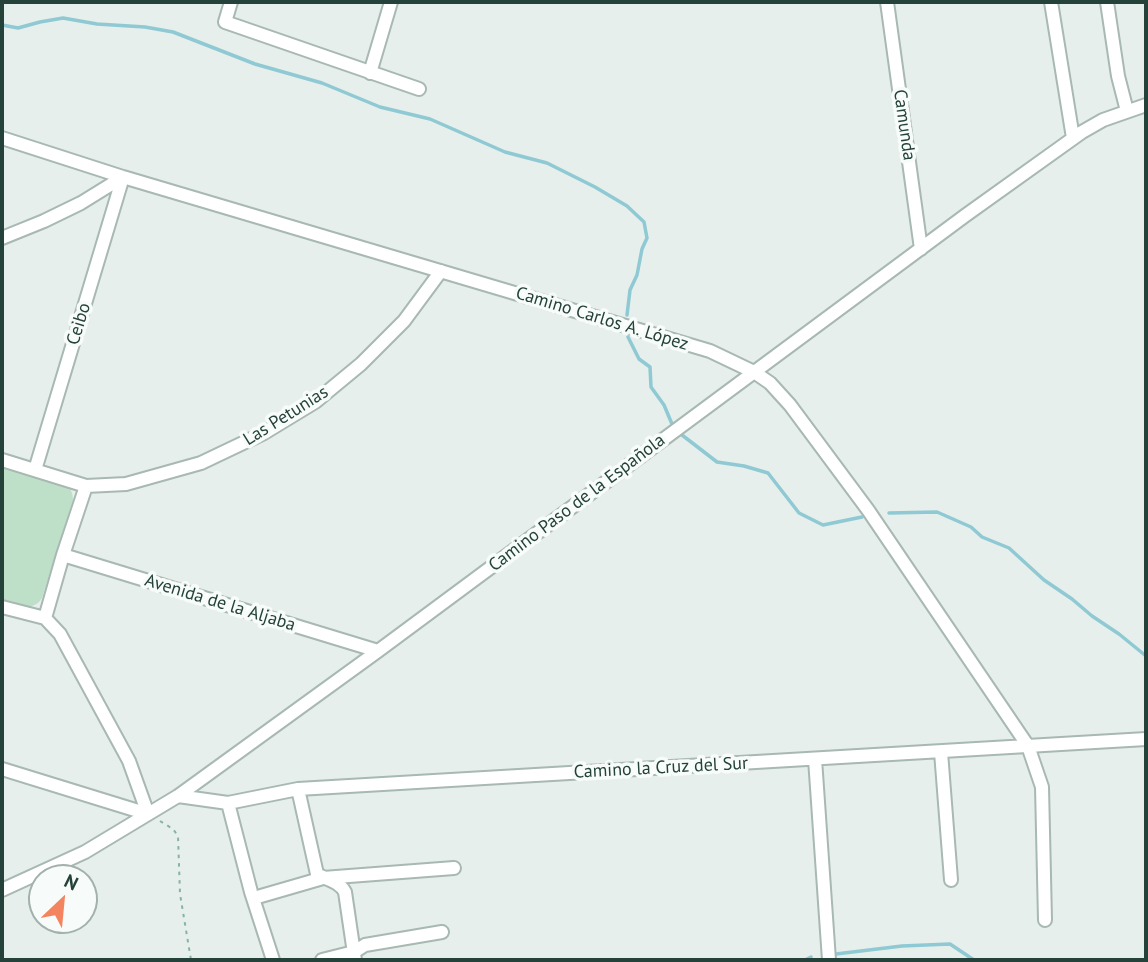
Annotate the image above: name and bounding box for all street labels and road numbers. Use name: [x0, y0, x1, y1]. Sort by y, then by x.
street label: Camunda: [888, 88, 920, 162]
street label: Camino Carlos A. López: [513, 282, 691, 356]
street label: Ceibo: [62, 300, 96, 348]
street label: Las Petunias: [240, 381, 332, 451]
street label: Camino Paso de la Española: [485, 430, 669, 576]
street label: Avenida de la Aljaba: [142, 570, 298, 636]
street label: Camino la Cruz del Sur: [573, 753, 749, 783]

